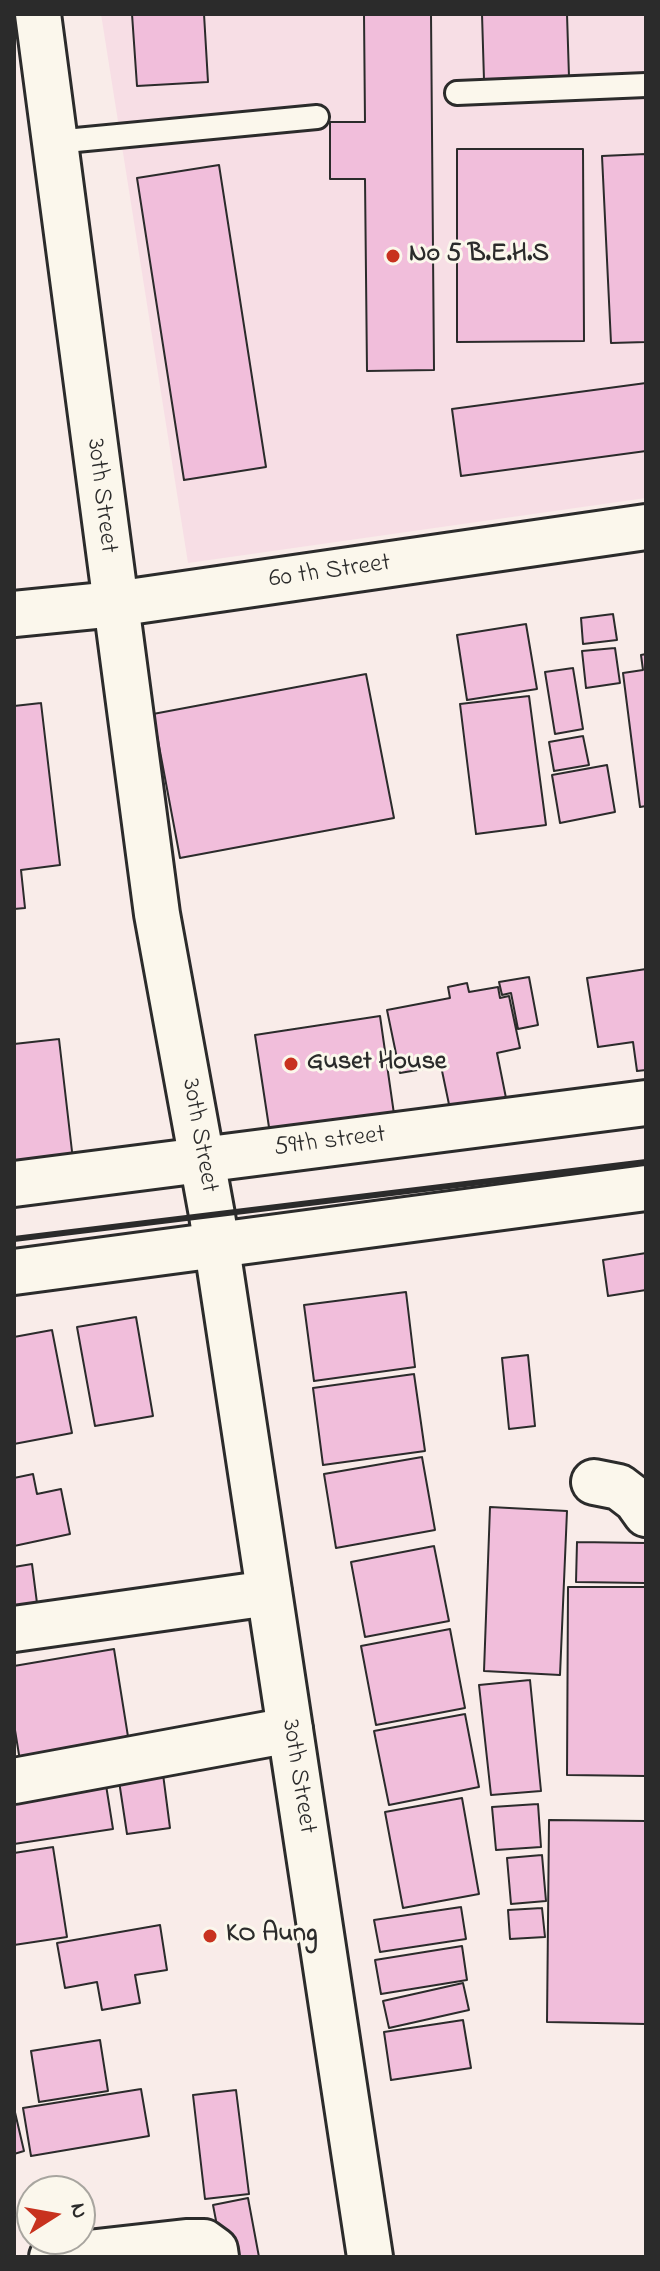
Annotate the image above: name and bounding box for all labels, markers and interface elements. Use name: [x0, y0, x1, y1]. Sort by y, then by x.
place label: No 5 B.E.H.S: [409, 240, 549, 272]
marker: No 5 B.E.H.S: [384, 247, 402, 265]
street label: 30th Street: [78, 437, 122, 555]
street label: 60 th Street: [267, 549, 393, 597]
place label: Guset House: [307, 1048, 447, 1080]
marker: Guset House: [282, 1055, 300, 1073]
street label: 30th Street: [173, 1077, 223, 1195]
street label: 59th street: [272, 1121, 388, 1165]
street label: 30th Street: [273, 1718, 321, 1836]
place label: KO Aung: [226, 1920, 318, 1952]
marker: KO Aung: [201, 1927, 219, 1945]
north arrow: [16, 2175, 96, 2255]
text: N: [60, 2200, 95, 2221]

